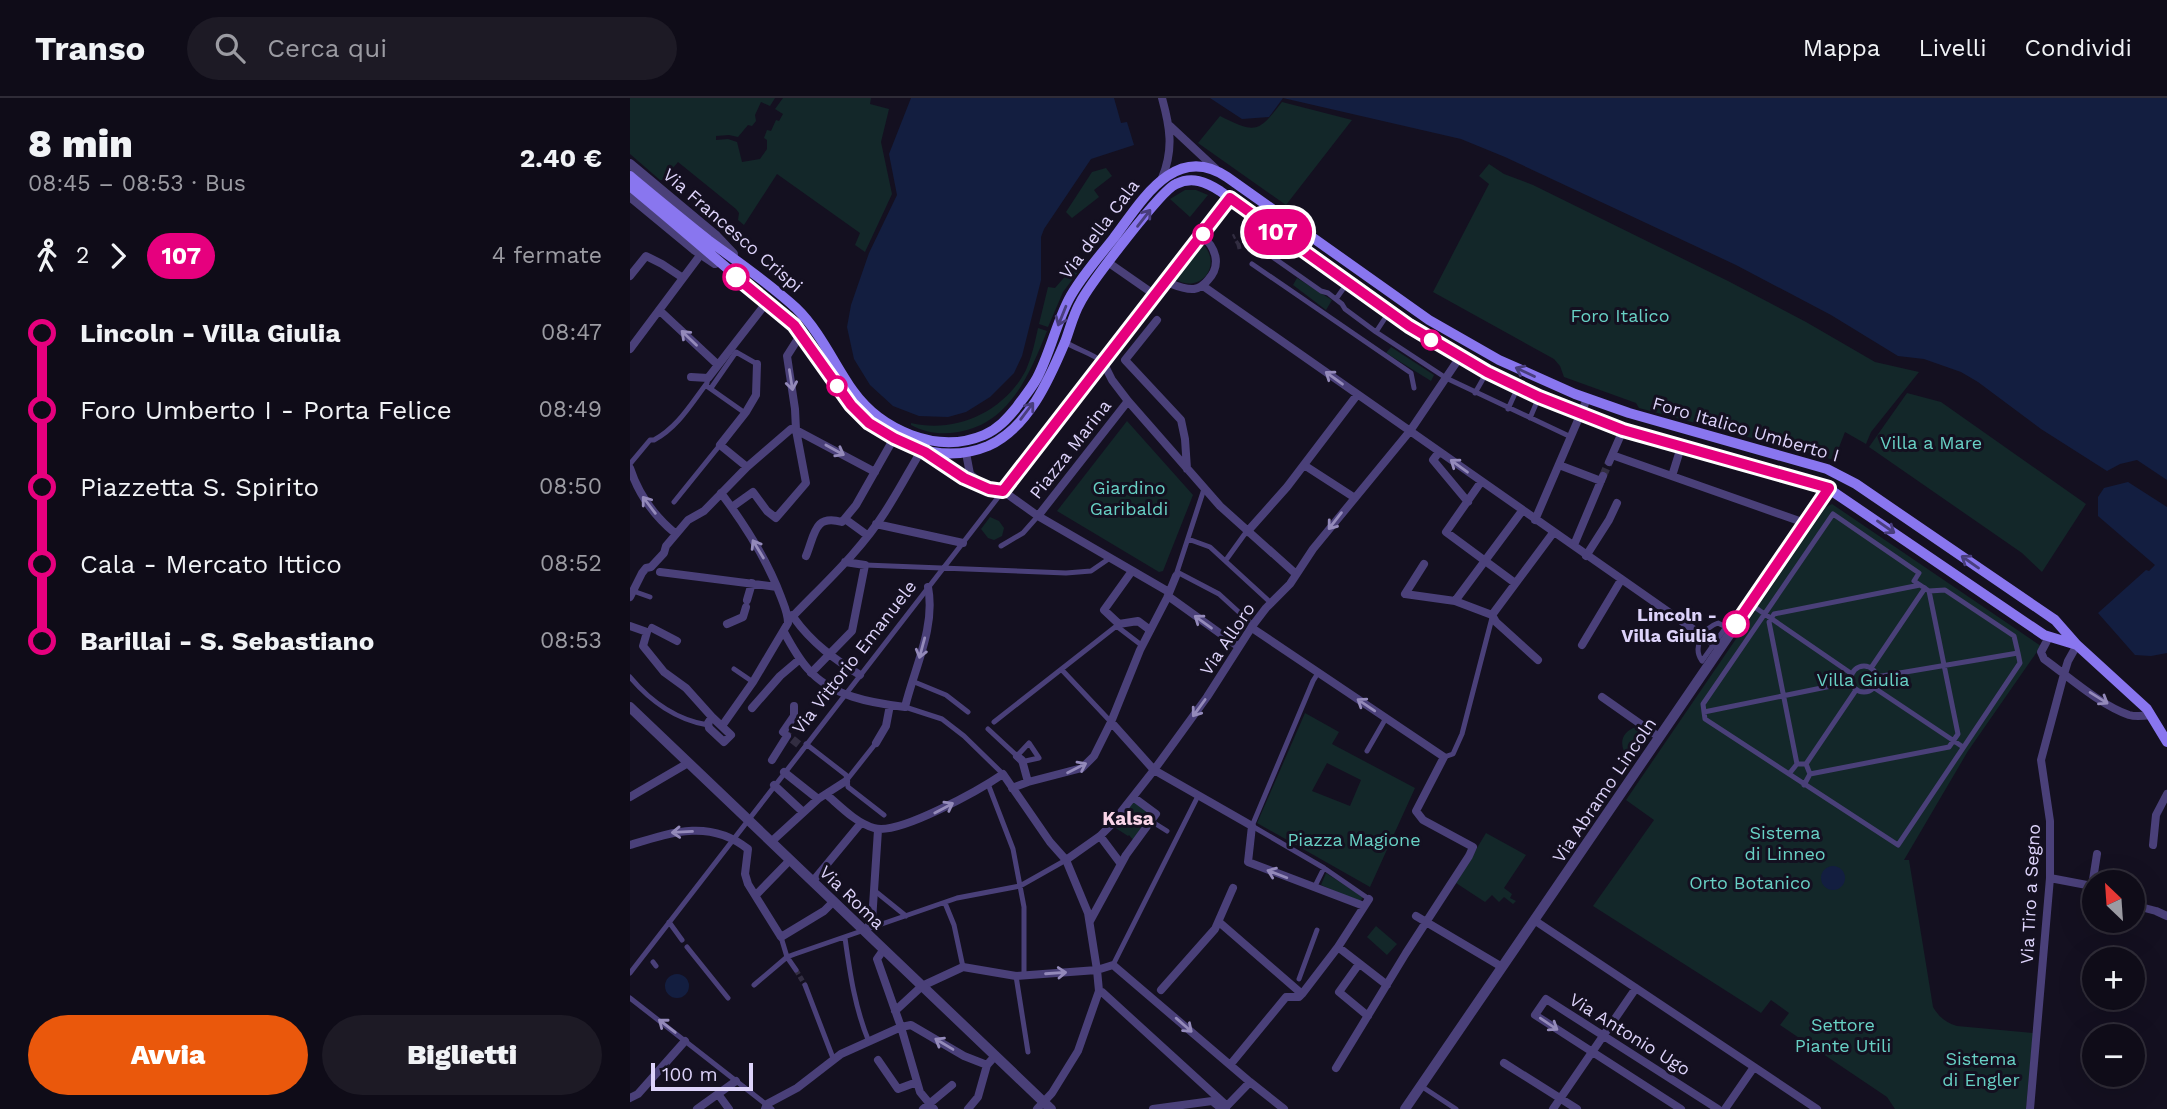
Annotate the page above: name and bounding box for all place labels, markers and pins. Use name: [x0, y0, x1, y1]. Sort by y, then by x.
unlabelled marker: [1193, 224, 1213, 244]
unlabelled marker: [723, 264, 749, 290]
unlabelled marker: [1421, 330, 1441, 350]
unlabelled marker: [827, 376, 847, 396]
place label: Lincoln - Villa Giulia: [1621, 604, 1718, 646]
marker: Lincoln - Villa Giulia: [1723, 611, 1749, 637]

